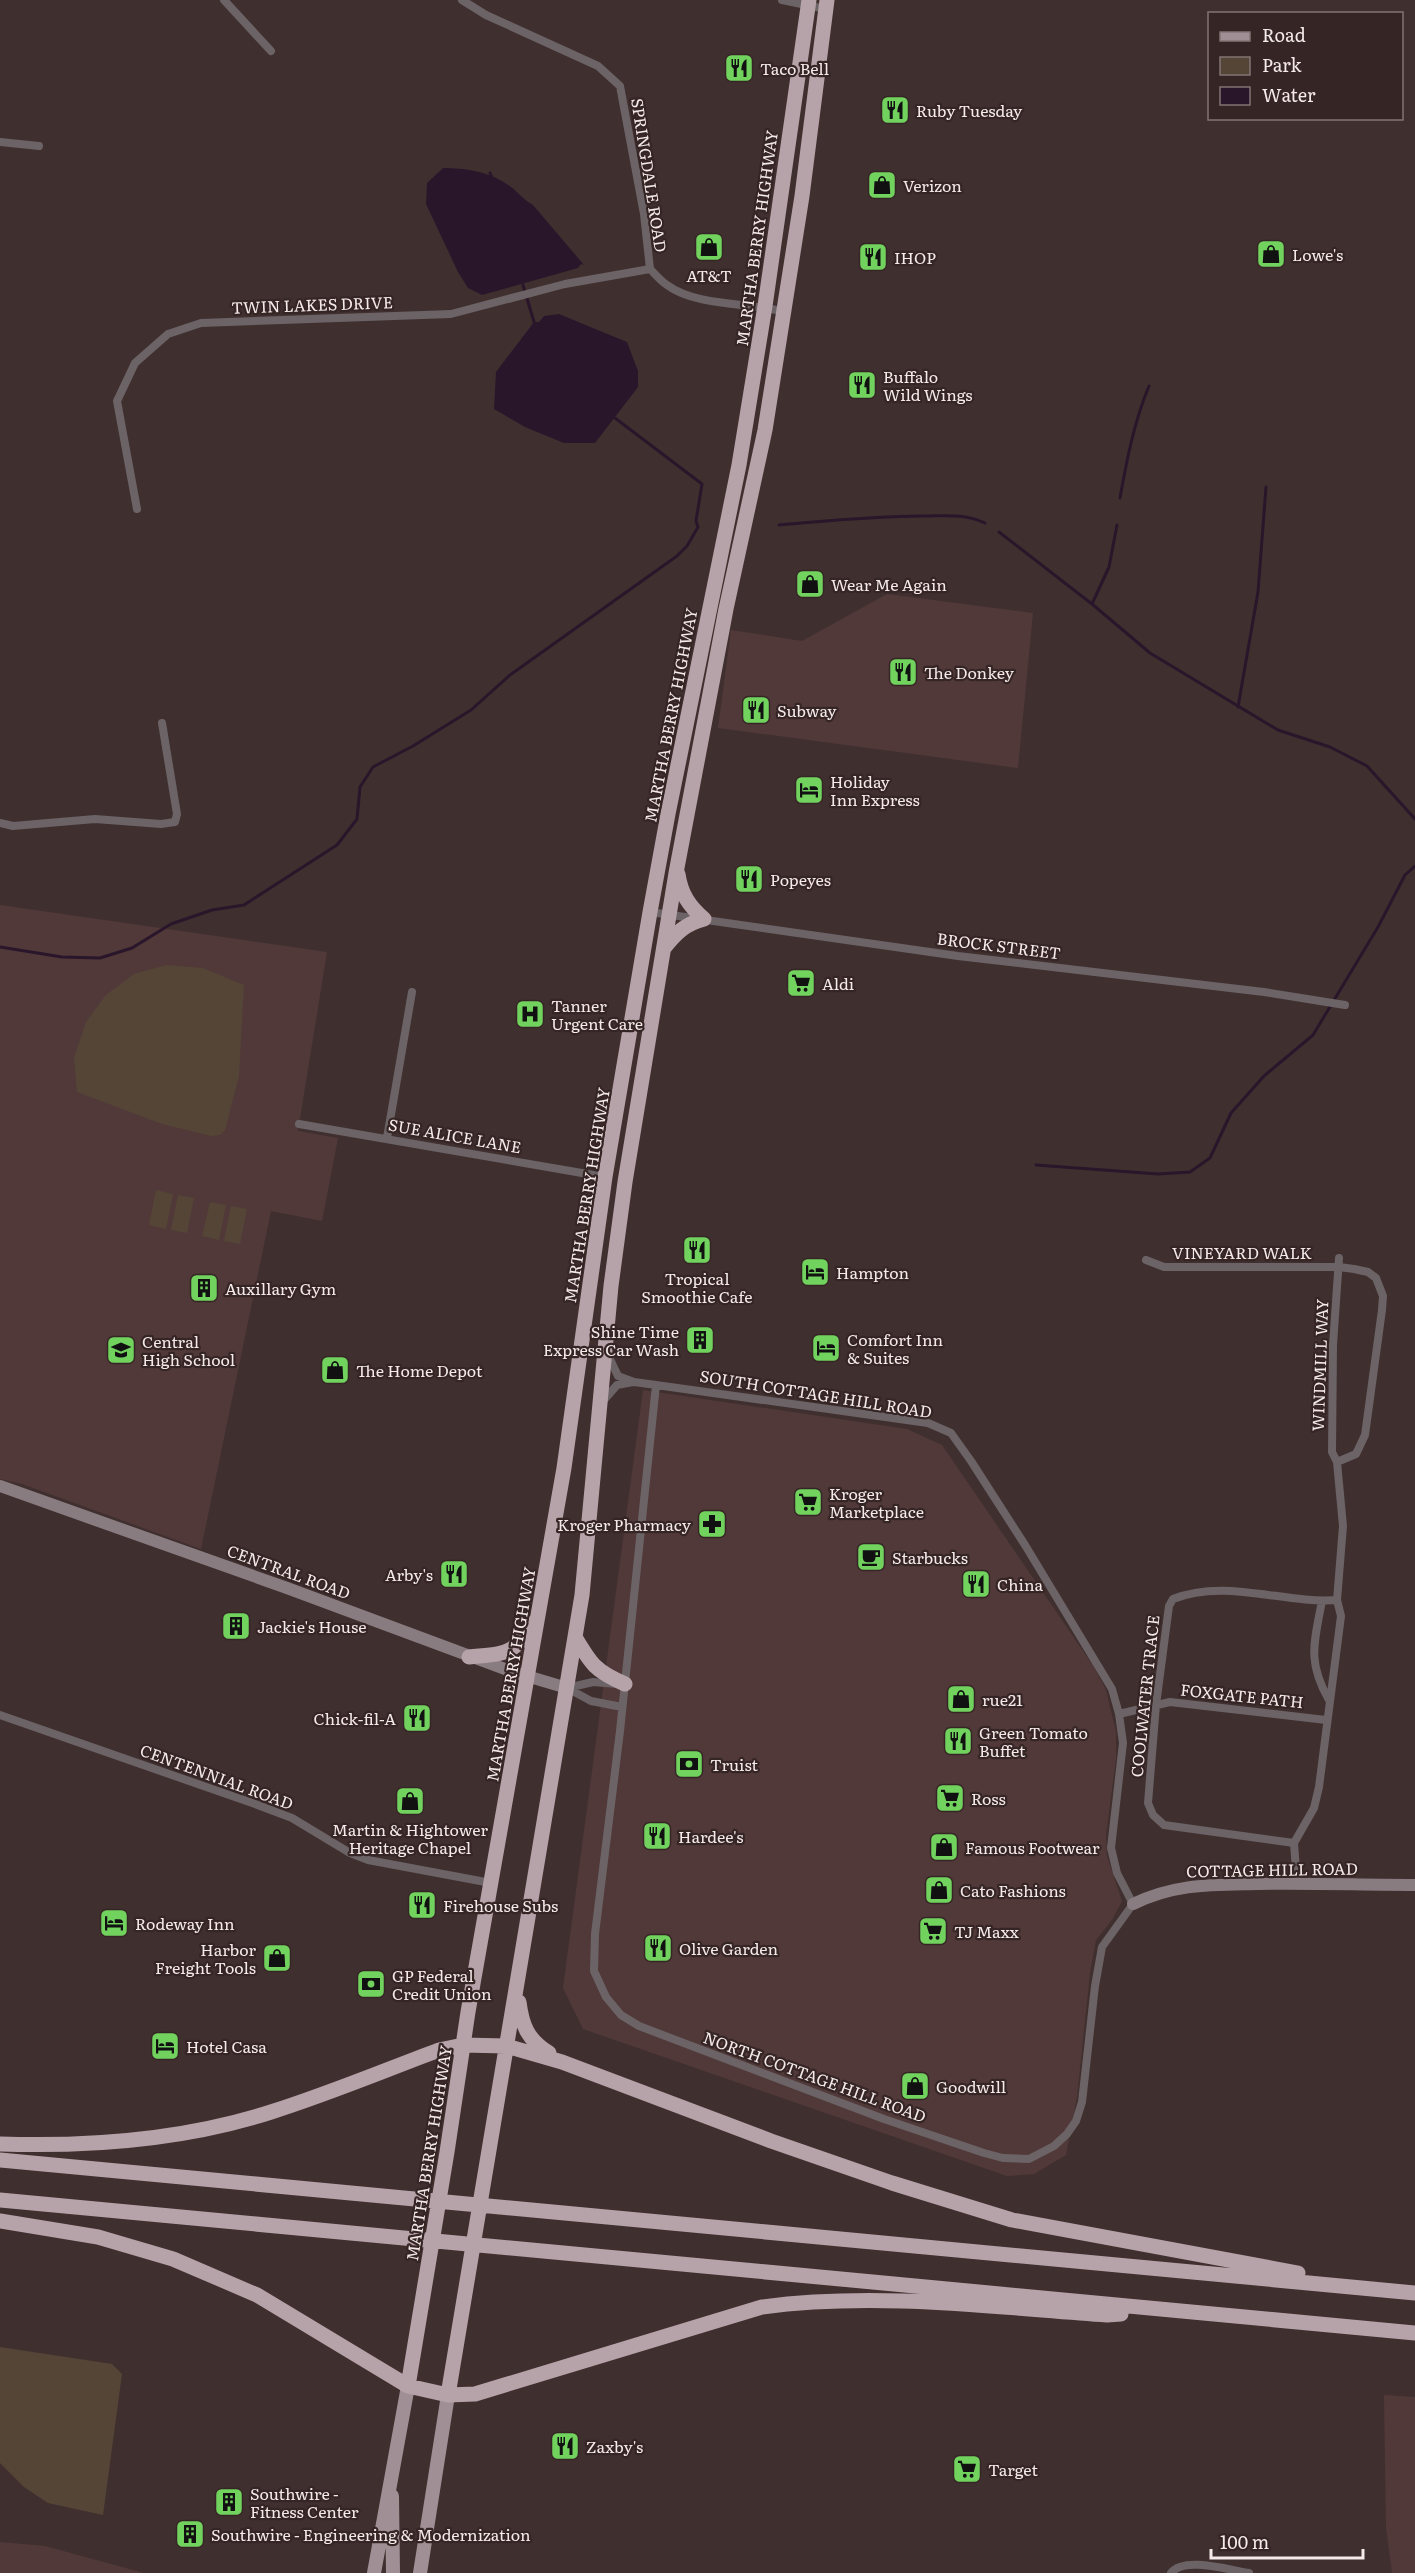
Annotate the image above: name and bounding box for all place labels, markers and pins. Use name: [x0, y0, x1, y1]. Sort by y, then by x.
restaurant icon: Taco Bell: [723, 52, 755, 84]
place label: Taco Bell: [760, 56, 829, 80]
restaurant icon: Ruby Tuesday: [879, 94, 911, 126]
place label: Ruby Tuesday: [916, 98, 1023, 122]
shop icon: Verizon: [866, 169, 898, 201]
place label: Verizon: [903, 173, 962, 197]
shop icon: AT&T: [693, 231, 725, 263]
shop icon: Lowe's: [1255, 238, 1287, 270]
restaurant icon: IHOP: [857, 241, 889, 273]
place label: Lowe's: [1292, 242, 1343, 266]
place label: IHOP: [894, 245, 936, 269]
place label: AT&T: [686, 263, 732, 287]
place label: Buffalo Wild Wings: [883, 364, 973, 406]
restaurant icon: Buffalo Wild Wings: [846, 369, 878, 401]
shop icon: Wear Me Again: [794, 568, 826, 600]
place label: Wear Me Again: [831, 572, 947, 596]
restaurant icon: The Donkey: [887, 656, 919, 688]
place label: The Donkey: [924, 660, 1015, 684]
restaurant icon: Subway: [740, 694, 772, 726]
place label: Subway: [777, 698, 837, 722]
place label: Holiday Inn Express: [830, 769, 920, 811]
hotel icon: Holiday Inn Express: [793, 774, 825, 806]
restaurant icon: Popeyes: [733, 863, 765, 895]
place label: Popeyes: [770, 867, 831, 891]
supermarket icon: Aldi: [785, 967, 817, 999]
place label: Aldi: [822, 971, 854, 995]
place label: Tanner Urgent Care: [551, 993, 643, 1035]
hospital icon: Tanner Urgent Care: [514, 998, 546, 1030]
restaurant icon: Tropical Smoothie Cafe: [681, 1234, 713, 1266]
hotel icon: Hampton: [799, 1256, 831, 1288]
place label: Hampton: [836, 1260, 909, 1284]
place label: Tropical Smoothie Cafe: [641, 1266, 753, 1308]
building icon: Auxillary Gym: [188, 1272, 220, 1304]
place label: Auxillary Gym: [225, 1276, 337, 1300]
place label: Shine Time Express Car Wash: [543, 1319, 679, 1361]
building icon: Shine Time Express Car Wash: [684, 1324, 716, 1356]
place label: Comfort Inn & Suites: [847, 1327, 943, 1369]
place label: Central High School: [142, 1329, 235, 1371]
hotel icon: Comfort Inn & Suites: [810, 1332, 842, 1364]
school or university icon: Central High School: [105, 1334, 137, 1366]
shop icon: The Home Depot: [319, 1354, 351, 1386]
place label: The Home Depot: [356, 1358, 483, 1382]
place label: Kroger Marketplace: [829, 1481, 924, 1523]
supermarket icon: Kroger Marketplace: [792, 1486, 824, 1518]
pharmacy icon: Kroger Pharmacy: [696, 1508, 728, 1540]
place label: Kroger Pharmacy: [557, 1512, 692, 1536]
cafe icon: Starbucks: [855, 1541, 887, 1573]
place label: Starbucks: [892, 1545, 968, 1569]
restaurant icon: Arby's: [438, 1558, 470, 1590]
place label: Arby's: [385, 1562, 433, 1586]
restaurant icon: China: [960, 1568, 992, 1600]
place label: China: [997, 1572, 1044, 1596]
building icon: Jackie's House: [220, 1610, 252, 1642]
place label: Jackie's House: [257, 1614, 367, 1638]
shop icon: rue21: [945, 1683, 977, 1715]
place label: rue21: [982, 1687, 1023, 1711]
restaurant icon: Chick-fil-A: [401, 1702, 433, 1734]
place label: Chick-fil-A: [314, 1706, 396, 1730]
place label: Green Tomato Buffet: [979, 1720, 1088, 1762]
restaurant icon: Green Tomato Buffet: [942, 1725, 974, 1757]
bank icon: Truist: [673, 1748, 705, 1780]
place label: Truist: [710, 1752, 759, 1776]
supermarket icon: Ross: [934, 1782, 966, 1814]
shop icon: Martin & Hightower Heritage Chapel: [394, 1785, 426, 1817]
place label: Ross: [971, 1786, 1006, 1810]
place label: Martin & Hightower Heritage Chapel: [332, 1817, 488, 1859]
restaurant icon: Hardee's: [641, 1820, 673, 1852]
place label: Hardee's: [678, 1824, 744, 1848]
shop icon: Famous Footwear: [928, 1831, 960, 1863]
place label: Famous Footwear: [965, 1835, 1100, 1859]
shop icon: Cato Fashions: [923, 1874, 955, 1906]
place label: Cato Fashions: [960, 1878, 1066, 1902]
restaurant icon: Firehouse Subs: [406, 1889, 438, 1921]
place label: Firehouse Subs: [443, 1893, 558, 1917]
hotel icon: Rodeway Inn: [98, 1907, 130, 1939]
place label: Rodeway Inn: [135, 1911, 235, 1935]
supermarket icon: TJ Maxx: [917, 1915, 949, 1947]
place label: TJ Maxx: [954, 1919, 1020, 1943]
restaurant icon: Olive Garden: [642, 1932, 674, 1964]
place label: Olive Garden: [679, 1936, 778, 1960]
place label: Harbor Freight Tools: [155, 1937, 256, 1979]
shop icon: Harbor Freight Tools: [261, 1942, 293, 1974]
place label: GP Federal Credit Union: [392, 1963, 492, 2005]
bank icon: GP Federal Credit Union: [355, 1968, 387, 2000]
hotel icon: Hotel Casa: [149, 2030, 181, 2062]
place label: Hotel Casa: [186, 2034, 267, 2058]
shop icon: Goodwill: [899, 2070, 931, 2102]
place label: Goodwill: [936, 2074, 1006, 2098]
restaurant icon: Zaxby's: [549, 2430, 581, 2462]
place label: Zaxby's: [586, 2434, 643, 2458]
supermarket icon: Target: [951, 2453, 983, 2485]
place label: Target: [988, 2457, 1038, 2481]
place label: Southwire - Fitness Center: [250, 2481, 359, 2523]
building icon: Southwire - Fitness Center: [213, 2486, 245, 2518]
building icon: Southwire - Engineering & Modernization: [174, 2518, 206, 2550]
place label: Southwire - Engineering & Modernization: [211, 2522, 531, 2546]

